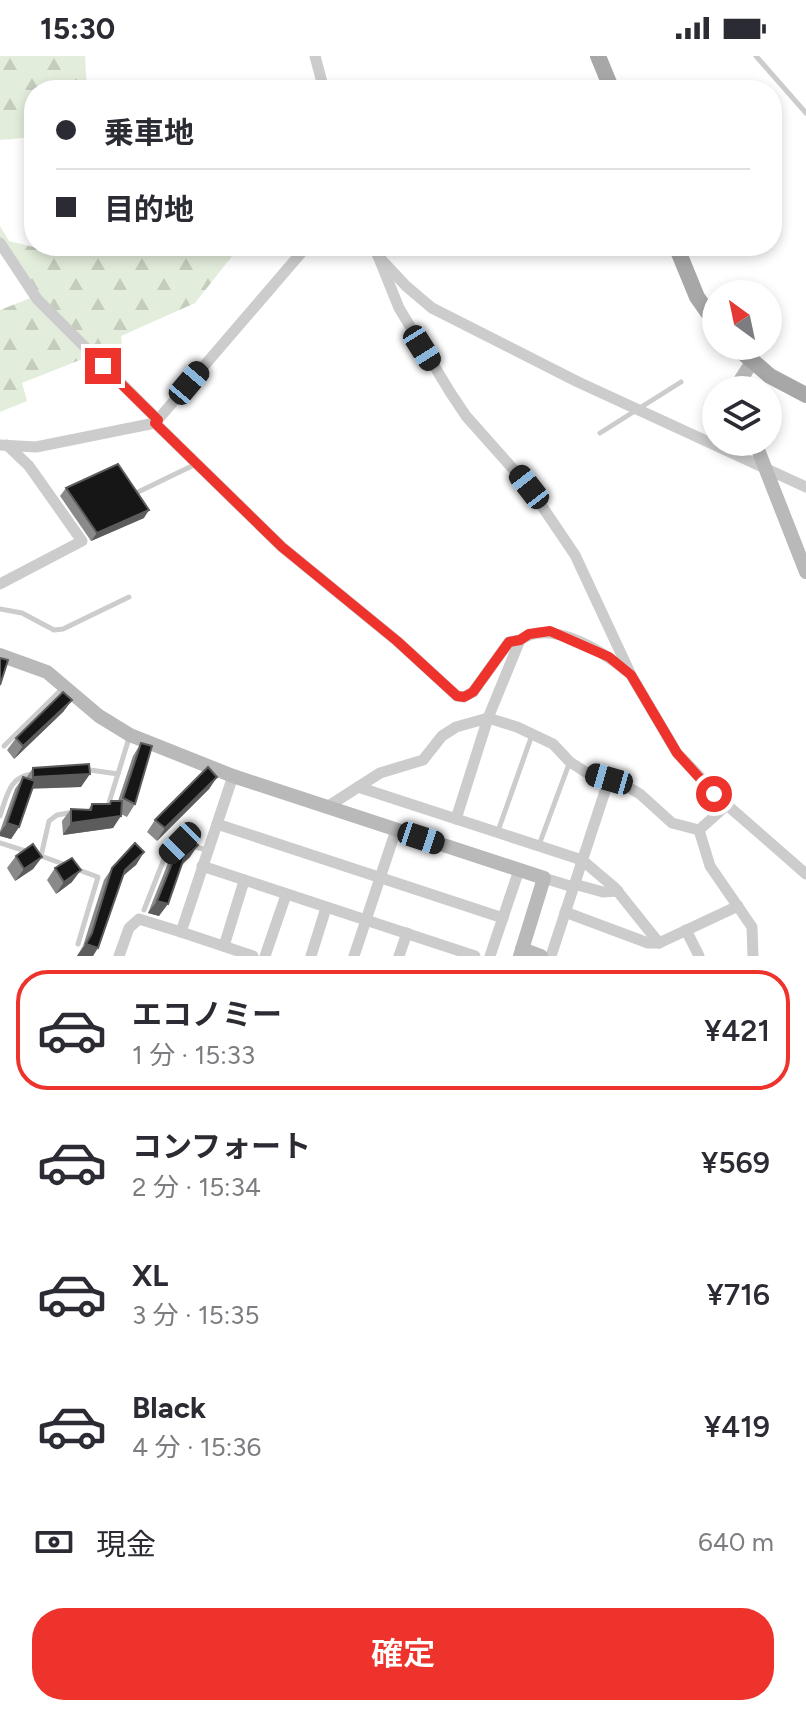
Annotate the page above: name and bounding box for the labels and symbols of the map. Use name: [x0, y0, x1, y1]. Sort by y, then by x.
north arrow: [702, 280, 782, 360]
car: [399, 321, 445, 375]
route end: [85, 348, 121, 384]
car: [164, 357, 214, 409]
car: [505, 461, 553, 513]
car: [583, 761, 635, 797]
route start: [696, 776, 732, 812]
car: [155, 818, 205, 868]
car: [394, 819, 448, 857]

